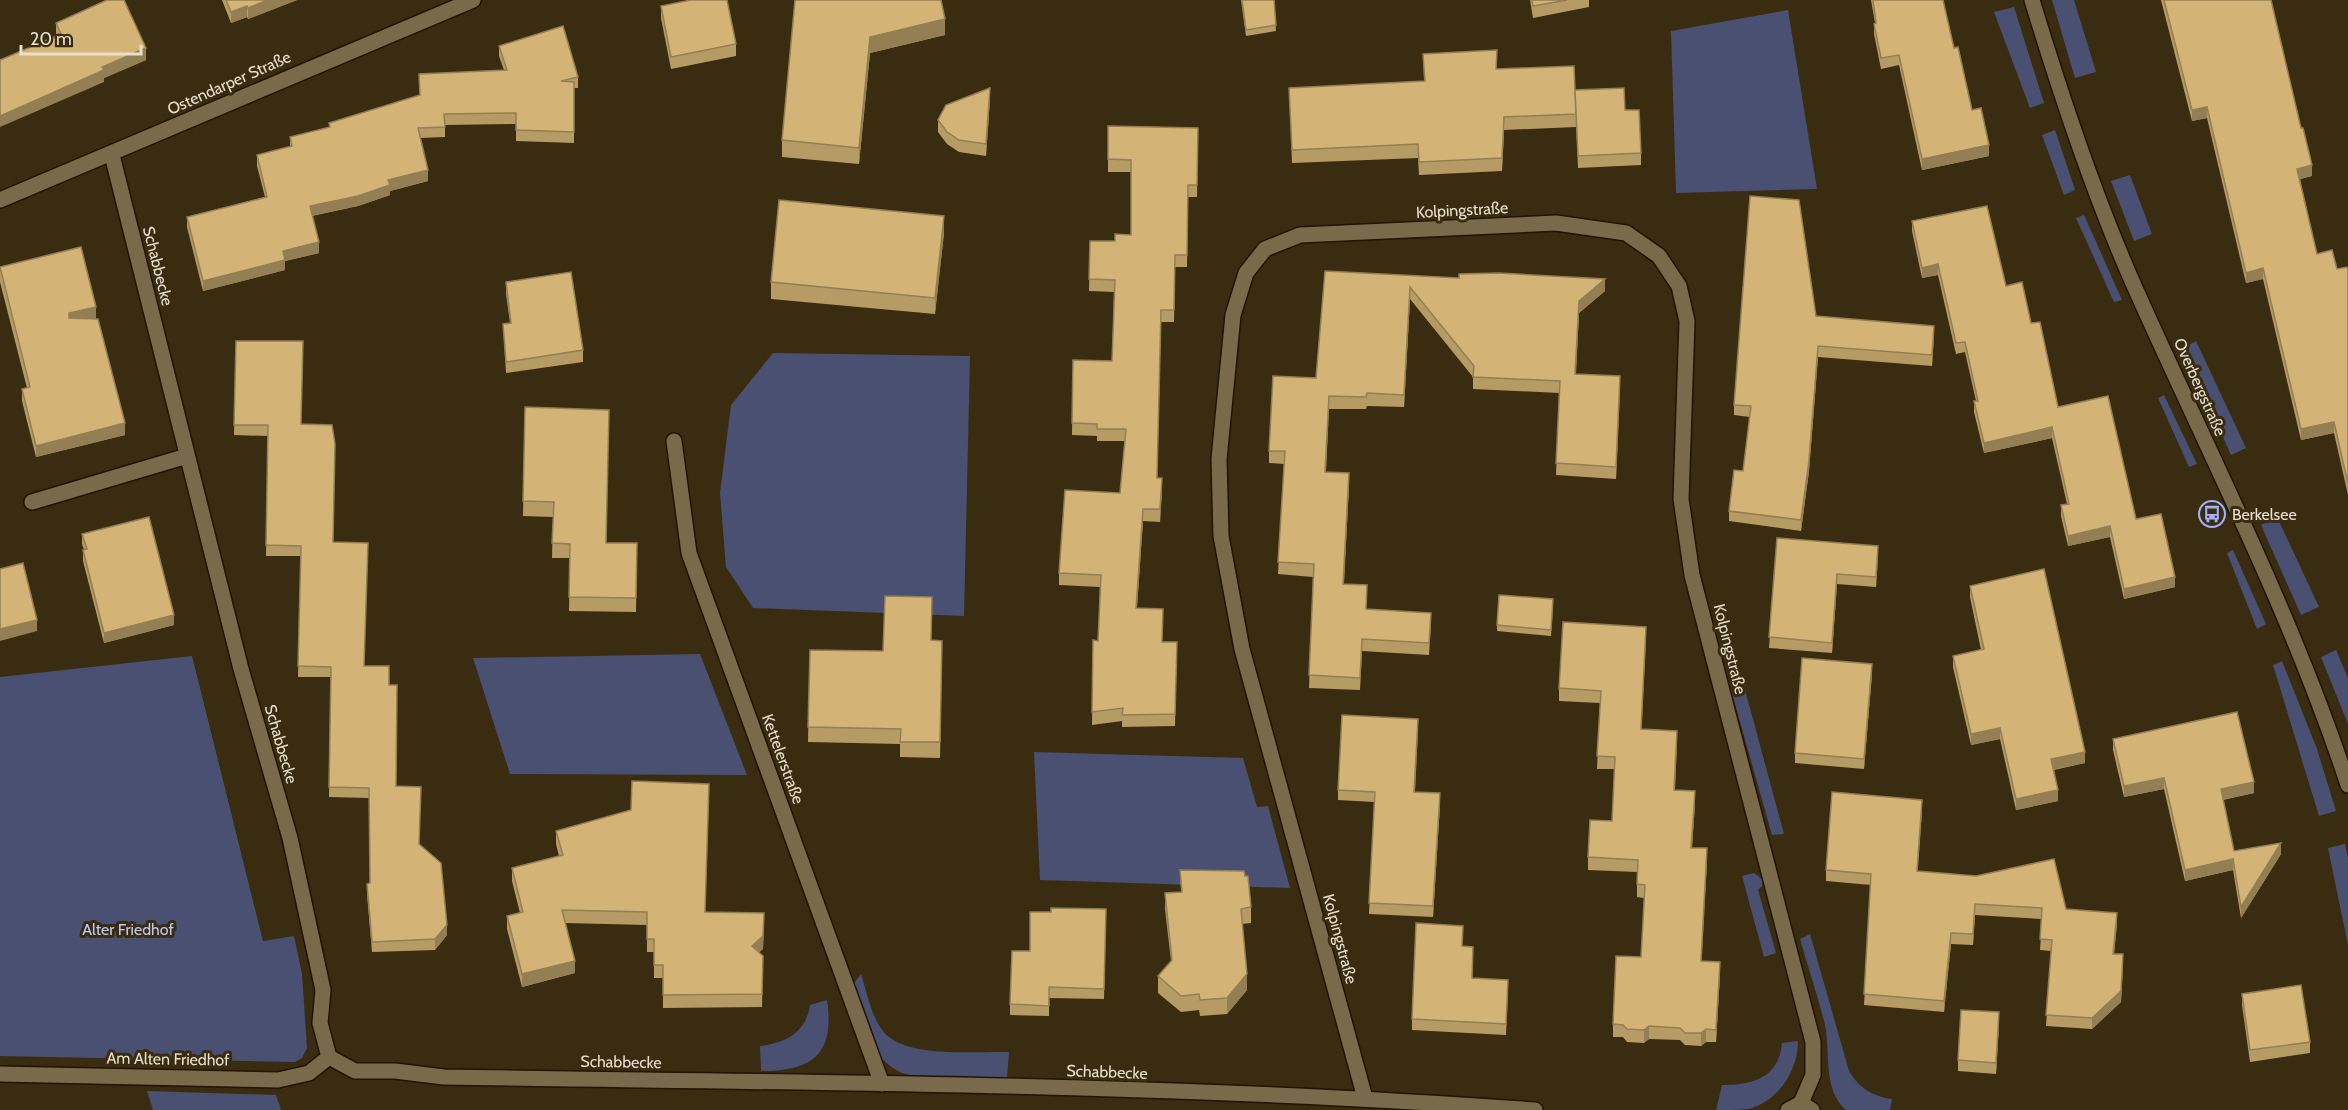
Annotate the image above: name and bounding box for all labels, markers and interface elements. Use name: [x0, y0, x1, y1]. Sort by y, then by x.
scale bar: [21, 18, 141, 56]
text: 20 m: [30, 28, 72, 50]
street label: Ostendarper Straße: [164, 47, 294, 119]
street label: Kolpingstraße: [1415, 198, 1509, 222]
street label: Schabbecke: [139, 224, 177, 308]
street label: Overbergstraße: [2170, 335, 2230, 439]
bus stop icon: Berkelsee: [2197, 499, 2227, 529]
place label: Berkelsee: [2232, 505, 2297, 524]
street label: Kolpingstraße: [1710, 602, 1750, 696]
street label: Schabbecke: [261, 702, 301, 786]
street label: Kettelerstraße: [758, 711, 808, 807]
street label: Kolpingstraße: [1319, 892, 1361, 986]
park label: Alter Friedhof: [82, 920, 174, 939]
street label: Am Alten Friedhof: [106, 1048, 230, 1070]
street label: Schabbecke: [580, 1052, 662, 1072]
street label: Schabbecke: [1066, 1061, 1148, 1083]

